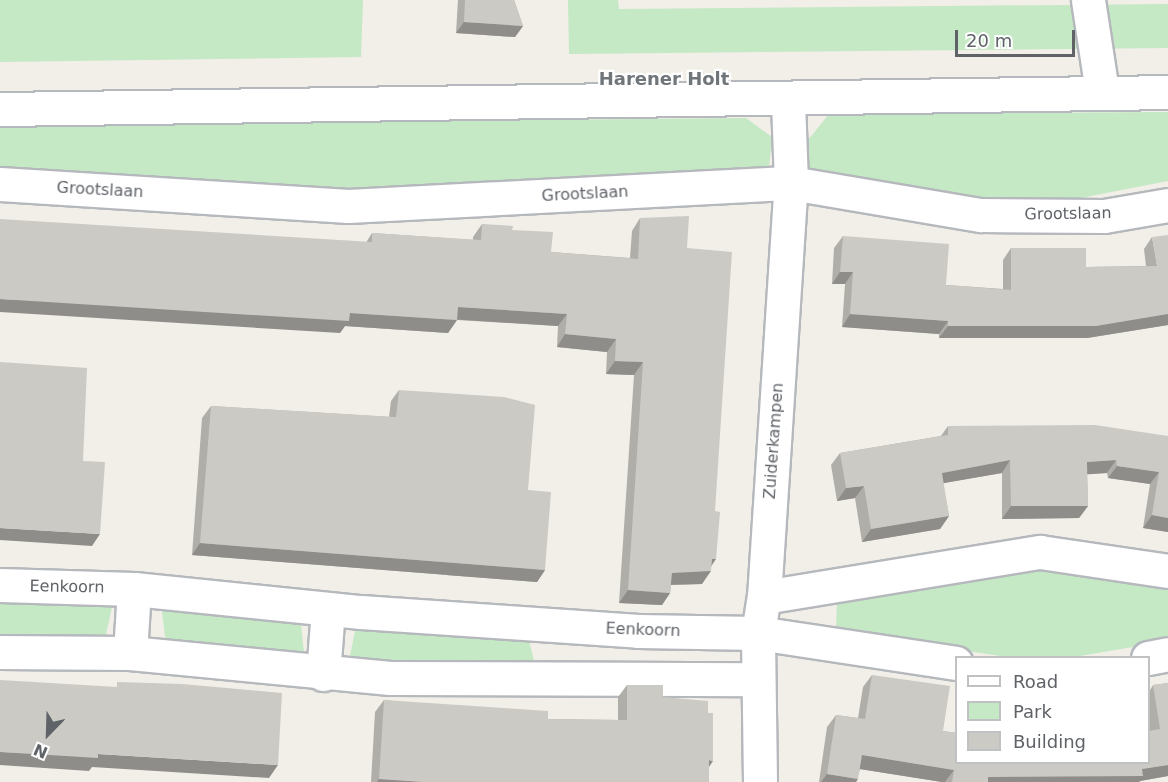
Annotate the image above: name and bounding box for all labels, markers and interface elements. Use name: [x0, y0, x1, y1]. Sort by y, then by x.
scale bar: [958, 18, 1078, 56]
text: 20 m: [966, 30, 1012, 51]
district label: Harener Holt: [599, 68, 729, 90]
street label: Grootslaan: [56, 178, 144, 202]
street label: Grootslaan: [541, 182, 629, 206]
street label: Grootslaan: [1024, 204, 1112, 224]
street label: Zuiderkampen: [760, 382, 788, 500]
street label: Eenkoorn: [29, 577, 105, 597]
street label: Eenkoorn: [605, 619, 681, 641]
legend: [955, 656, 1150, 764]
text: Road: [1013, 671, 1058, 692]
text: Park: [1013, 701, 1052, 722]
north arrow: [18, 704, 78, 764]
text: Building: [1013, 731, 1086, 752]
text: N: [31, 740, 51, 762]

